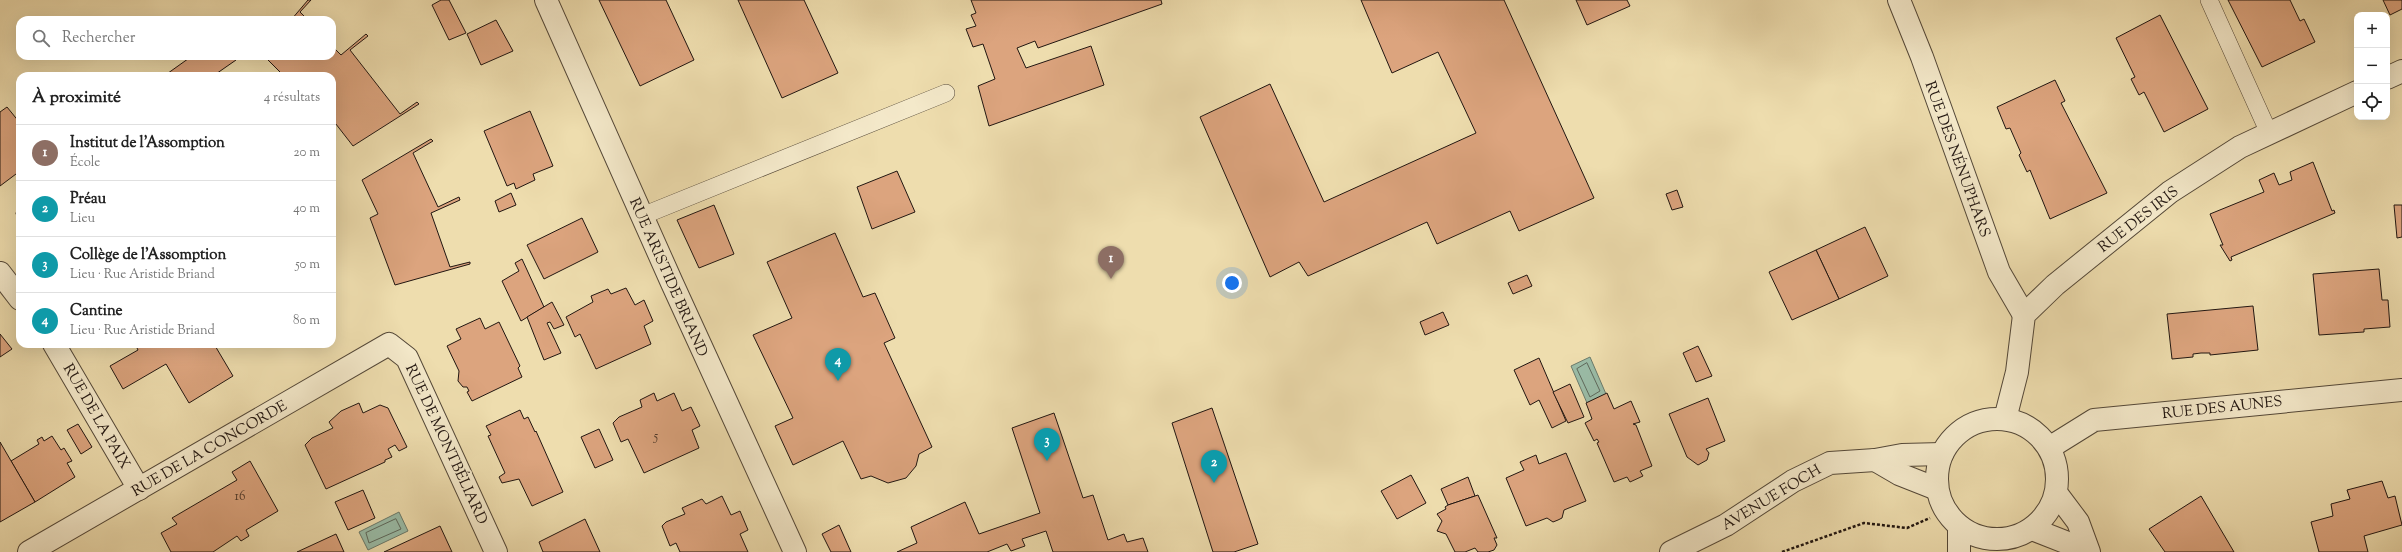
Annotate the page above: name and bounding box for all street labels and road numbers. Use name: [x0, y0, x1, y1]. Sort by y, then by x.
street label: RUE DES NÉNUPHARS: [1919, 78, 1996, 241]
street label: RUE DES IRIS: [2094, 182, 2184, 258]
street label: RUE ARISTIDE BRIAND: [623, 195, 712, 361]
street label: RUE DE LA PAIX: [57, 360, 134, 473]
street label: RUE DE MONTBÉLIARD: [399, 361, 493, 528]
street label: RUE DES AUNES: [2161, 392, 2283, 425]
street label: RUE DE LA CONCORDE: [128, 396, 291, 502]
street label: AVENUE FOCH: [1718, 460, 1826, 536]

